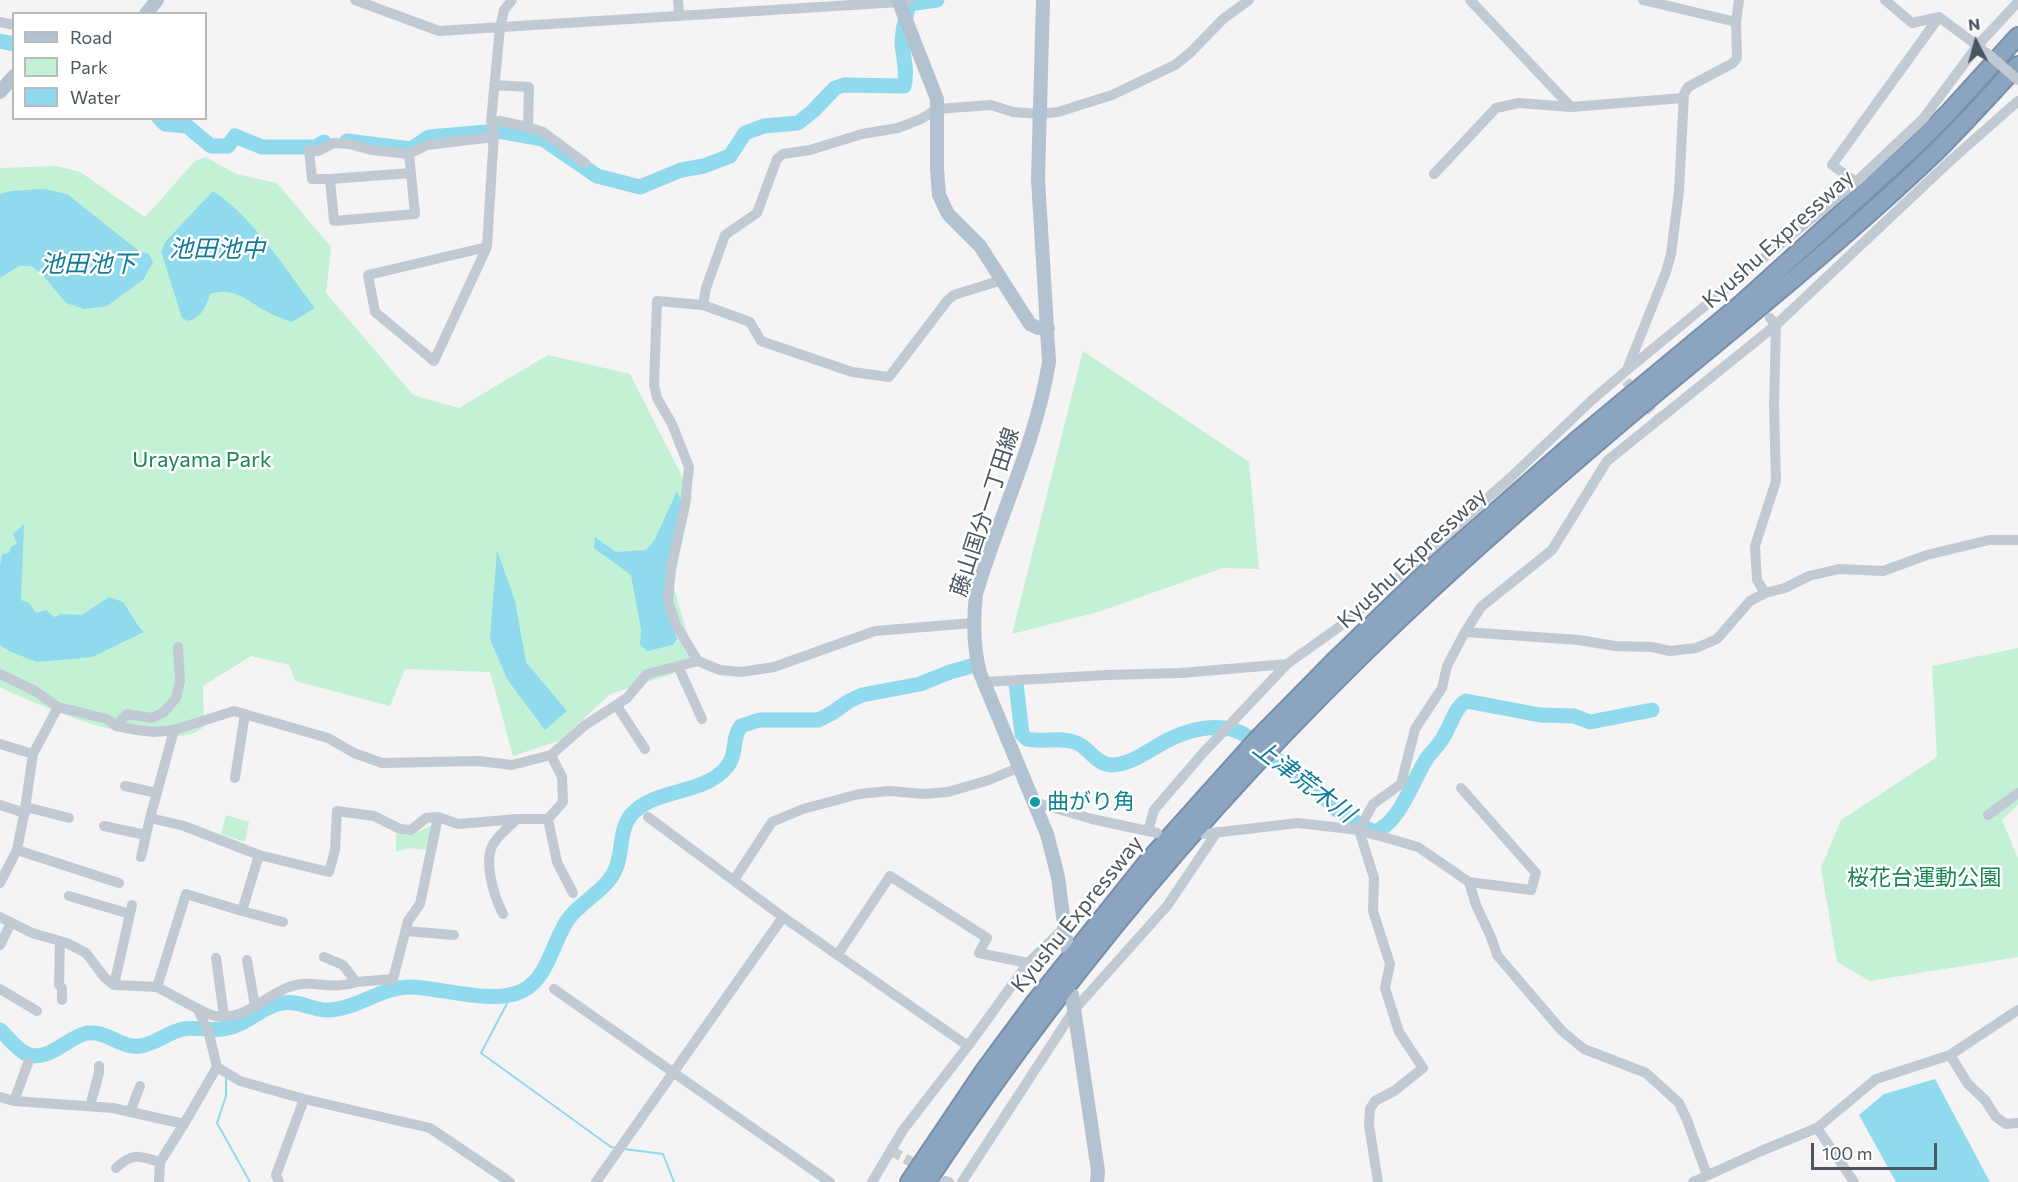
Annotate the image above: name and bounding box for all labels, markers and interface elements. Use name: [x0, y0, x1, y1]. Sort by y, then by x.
legend: [12, 12, 207, 120]
north arrow: [1946, 12, 2006, 72]
text: N: [1967, 14, 1981, 34]
text: Road: [70, 26, 112, 48]
text: Park: [70, 56, 108, 78]
text: Water: [70, 86, 121, 108]
street label: Kyushu Expressway: [1697, 164, 1859, 314]
water label: 池田池中: [169, 235, 265, 263]
water label: 池田池下: [40, 250, 136, 278]
street label: 藤山国分一丁田線: [945, 424, 1025, 600]
park label: Urayama Park: [132, 447, 272, 473]
street label: Kyushu Expressway: [1332, 482, 1492, 634]
water label: 上津荒木川: [1247, 733, 1361, 829]
place label: 曲がり角: [1047, 789, 1135, 815]
marker: 曲がり角: [1028, 795, 1042, 809]
street label: Kyushu Expressway: [1006, 830, 1148, 998]
park label: 桜花台運動公園: [1847, 865, 2001, 891]
scale bar: [1814, 1131, 1940, 1169]
text: 100 m: [1822, 1142, 1872, 1164]

